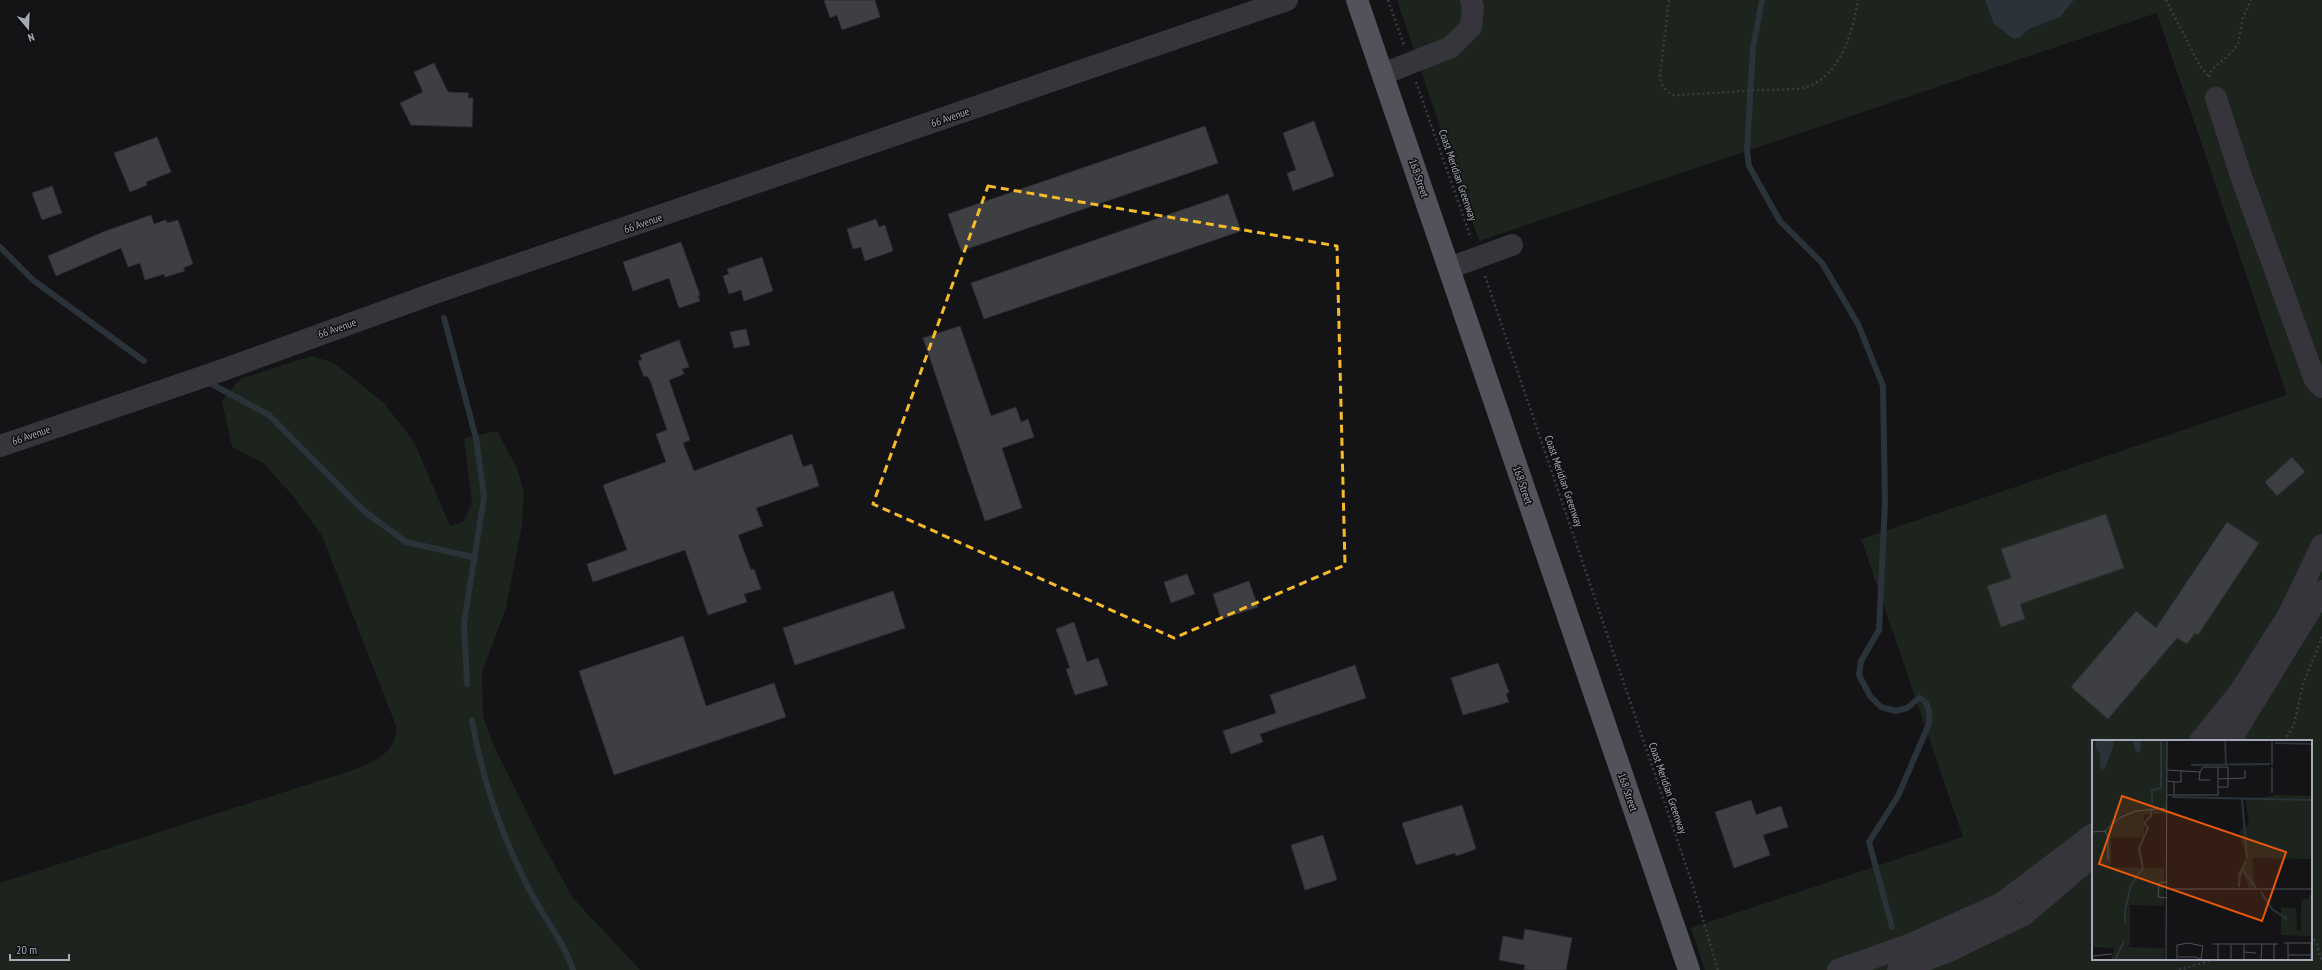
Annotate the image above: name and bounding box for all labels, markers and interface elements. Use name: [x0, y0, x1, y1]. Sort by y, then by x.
north arrow: [8, 8, 48, 48]
text: N: [26, 30, 36, 45]
street label: 66 Avenue: [929, 104, 971, 130]
street label: Coast Meridian Greenway: [1436, 127, 1481, 223]
street label: 168 Street: [1406, 157, 1432, 199]
street label: 66 Avenue: [622, 210, 664, 236]
street label: 66 Avenue: [316, 315, 358, 341]
street label: 66 Avenue: [10, 422, 52, 448]
street label: Coast Meridian Greenway: [1542, 433, 1587, 529]
street label: 168 Street: [1510, 464, 1536, 506]
street label: Coast Meridian Greenway: [1646, 740, 1691, 836]
inset map: [2092, 740, 2312, 960]
street label: 168 Street: [1615, 771, 1641, 813]
scale bar: [10, 936, 69, 962]
text: 20 m: [16, 942, 37, 957]

